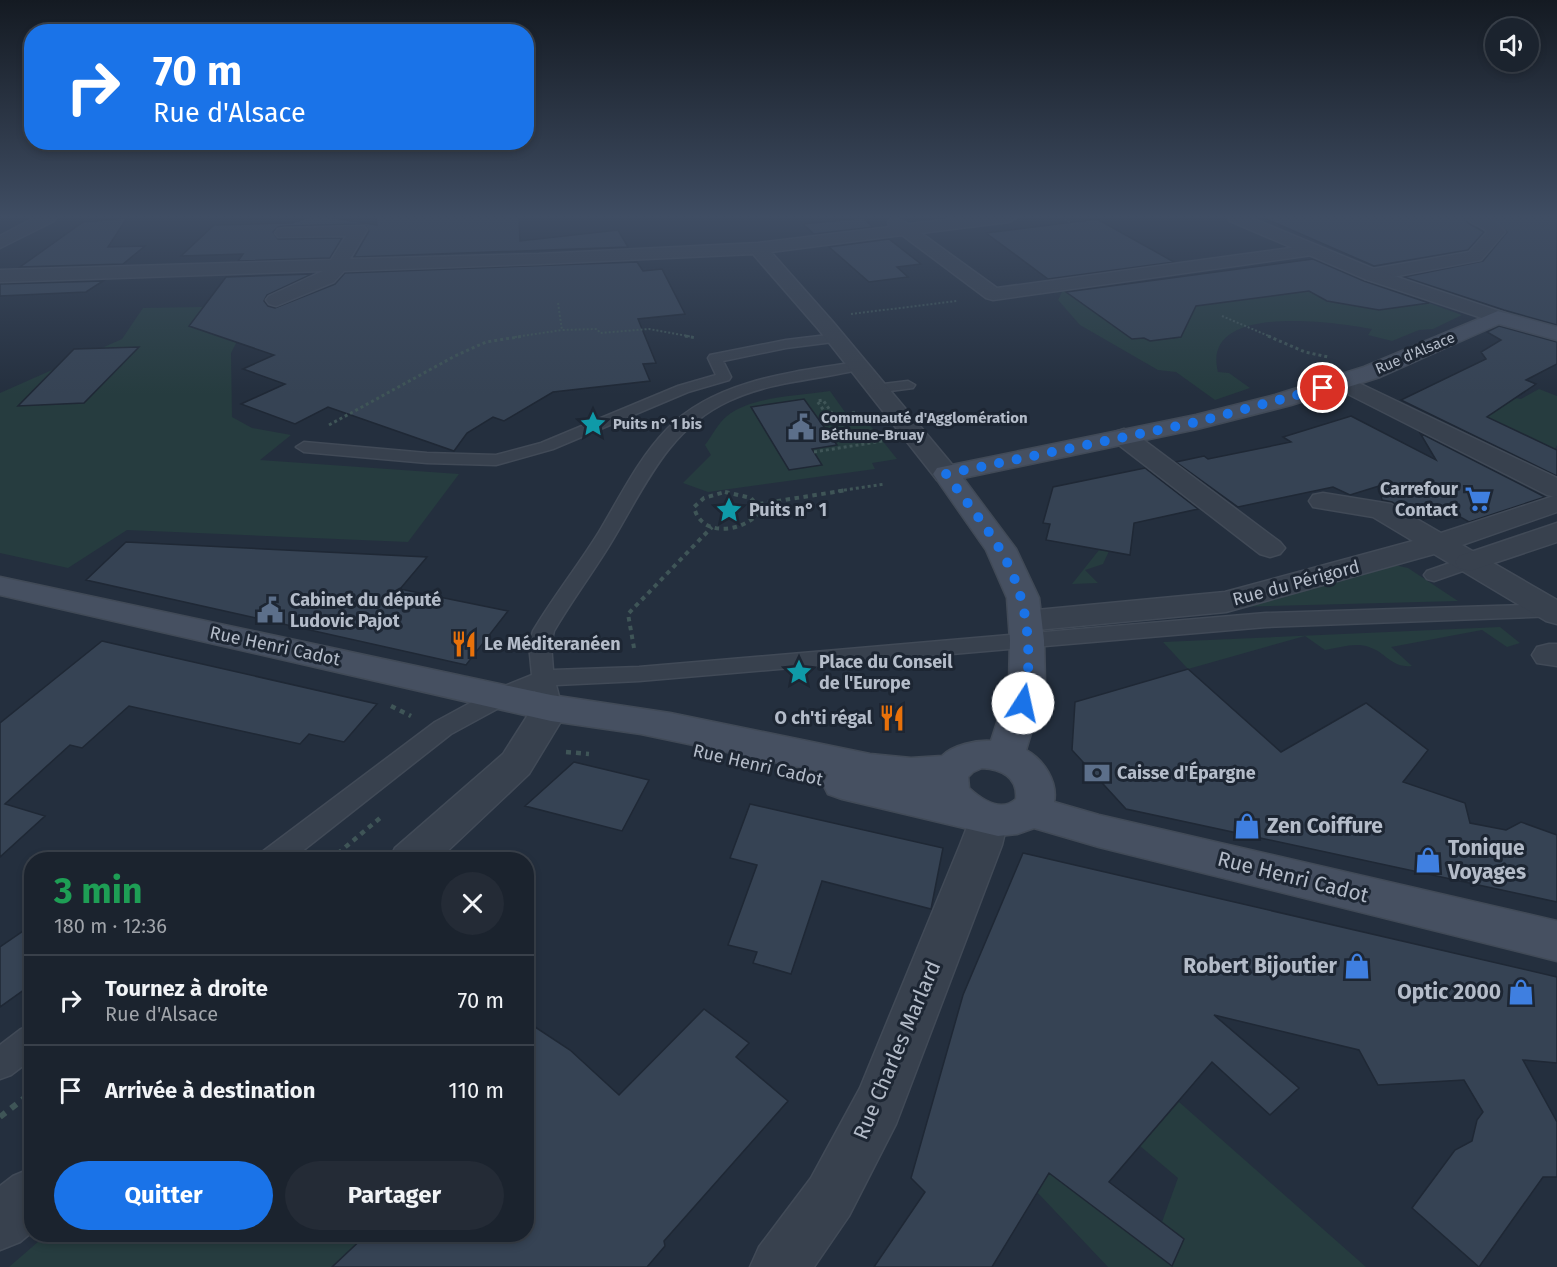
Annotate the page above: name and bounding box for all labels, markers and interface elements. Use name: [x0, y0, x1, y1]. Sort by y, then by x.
map controls: [1485, 18, 1539, 72]
button: sound: [1485, 18, 1539, 72]
text: 70 m: [153, 46, 242, 96]
icon: right: [54, 48, 132, 126]
text: Rue d'Alsace: [153, 97, 306, 129]
street label: Rue d'Alsace: [1372, 328, 1458, 378]
pin: [1297, 362, 1348, 413]
icon: arrive: [1306, 371, 1339, 404]
place icon: Puits n° 1 bis: [578, 409, 608, 439]
place label: Communauté d'Agglomération Béthune-Bruay: [821, 409, 1028, 444]
public building icon: Communauté d'Agglomération Béthune-Bruay: [786, 412, 816, 442]
place label: Puits n° 1 bis: [613, 415, 702, 433]
place label: Carrefour Contact: [1380, 478, 1459, 521]
supermarket icon: Carrefour Contact: [1463, 484, 1493, 514]
place icon: Puits n° 1: [714, 495, 744, 525]
place label: Puits n° 1: [749, 499, 827, 521]
street label: Rue du Périgord: [1230, 555, 1362, 611]
place label: Cabinet du député Ludovic Pajot: [290, 589, 441, 632]
public building icon: Cabinet du député Ludovic Pajot: [255, 595, 285, 625]
street label: Rue Henri Cadot: [208, 621, 343, 671]
restaurant icon: Le Méditeranéen: [449, 629, 479, 659]
place label: Le Méditeranéen: [484, 633, 621, 655]
place label: Place du Conseil de l'Europe: [819, 651, 953, 694]
place icon: Place du Conseil de l'Europe: [784, 657, 814, 687]
position arrow: [991, 671, 1055, 735]
restaurant icon: O ch'ti régal: [877, 703, 907, 733]
place label: O ch'ti régal: [775, 707, 873, 729]
street label: Rue Henri Cadot: [691, 739, 826, 791]
bank icon: Caisse d'Épargne: [1082, 758, 1112, 788]
place label: Caisse d'Épargne: [1117, 761, 1256, 784]
shop icon: Zen Coiffure: [1232, 811, 1262, 841]
place label: Zen Coiffure: [1267, 813, 1383, 839]
place label: Tonique Voyages: [1447, 835, 1526, 885]
shop icon: Tonique Voyages: [1413, 845, 1443, 875]
street label: Rue Henri Cadot: [1215, 846, 1372, 908]
text: 3 min: [54, 869, 143, 913]
button: close: [441, 872, 504, 935]
text: 180 m · 12:36: [54, 914, 167, 938]
shop icon: Robert Bijoutier: [1342, 951, 1372, 981]
place label: Robert Bijoutier: [1183, 953, 1338, 979]
street label: Rue Charles Marlard: [848, 957, 946, 1143]
text: Tournez à droite: [105, 975, 268, 1002]
shop icon: Optic 2000: [1506, 977, 1536, 1007]
place label: Optic 2000: [1397, 979, 1501, 1005]
icon: right: [54, 984, 87, 1017]
text: 70 m: [458, 987, 504, 1014]
text: Rue d'Alsace: [105, 1002, 218, 1026]
icon: arrive: [54, 1074, 87, 1107]
text: Arrivée à destination: [105, 1077, 315, 1104]
text: 110 m: [448, 1077, 504, 1104]
button: Quitter: [54, 1161, 273, 1230]
button: Partager: [285, 1161, 504, 1230]

